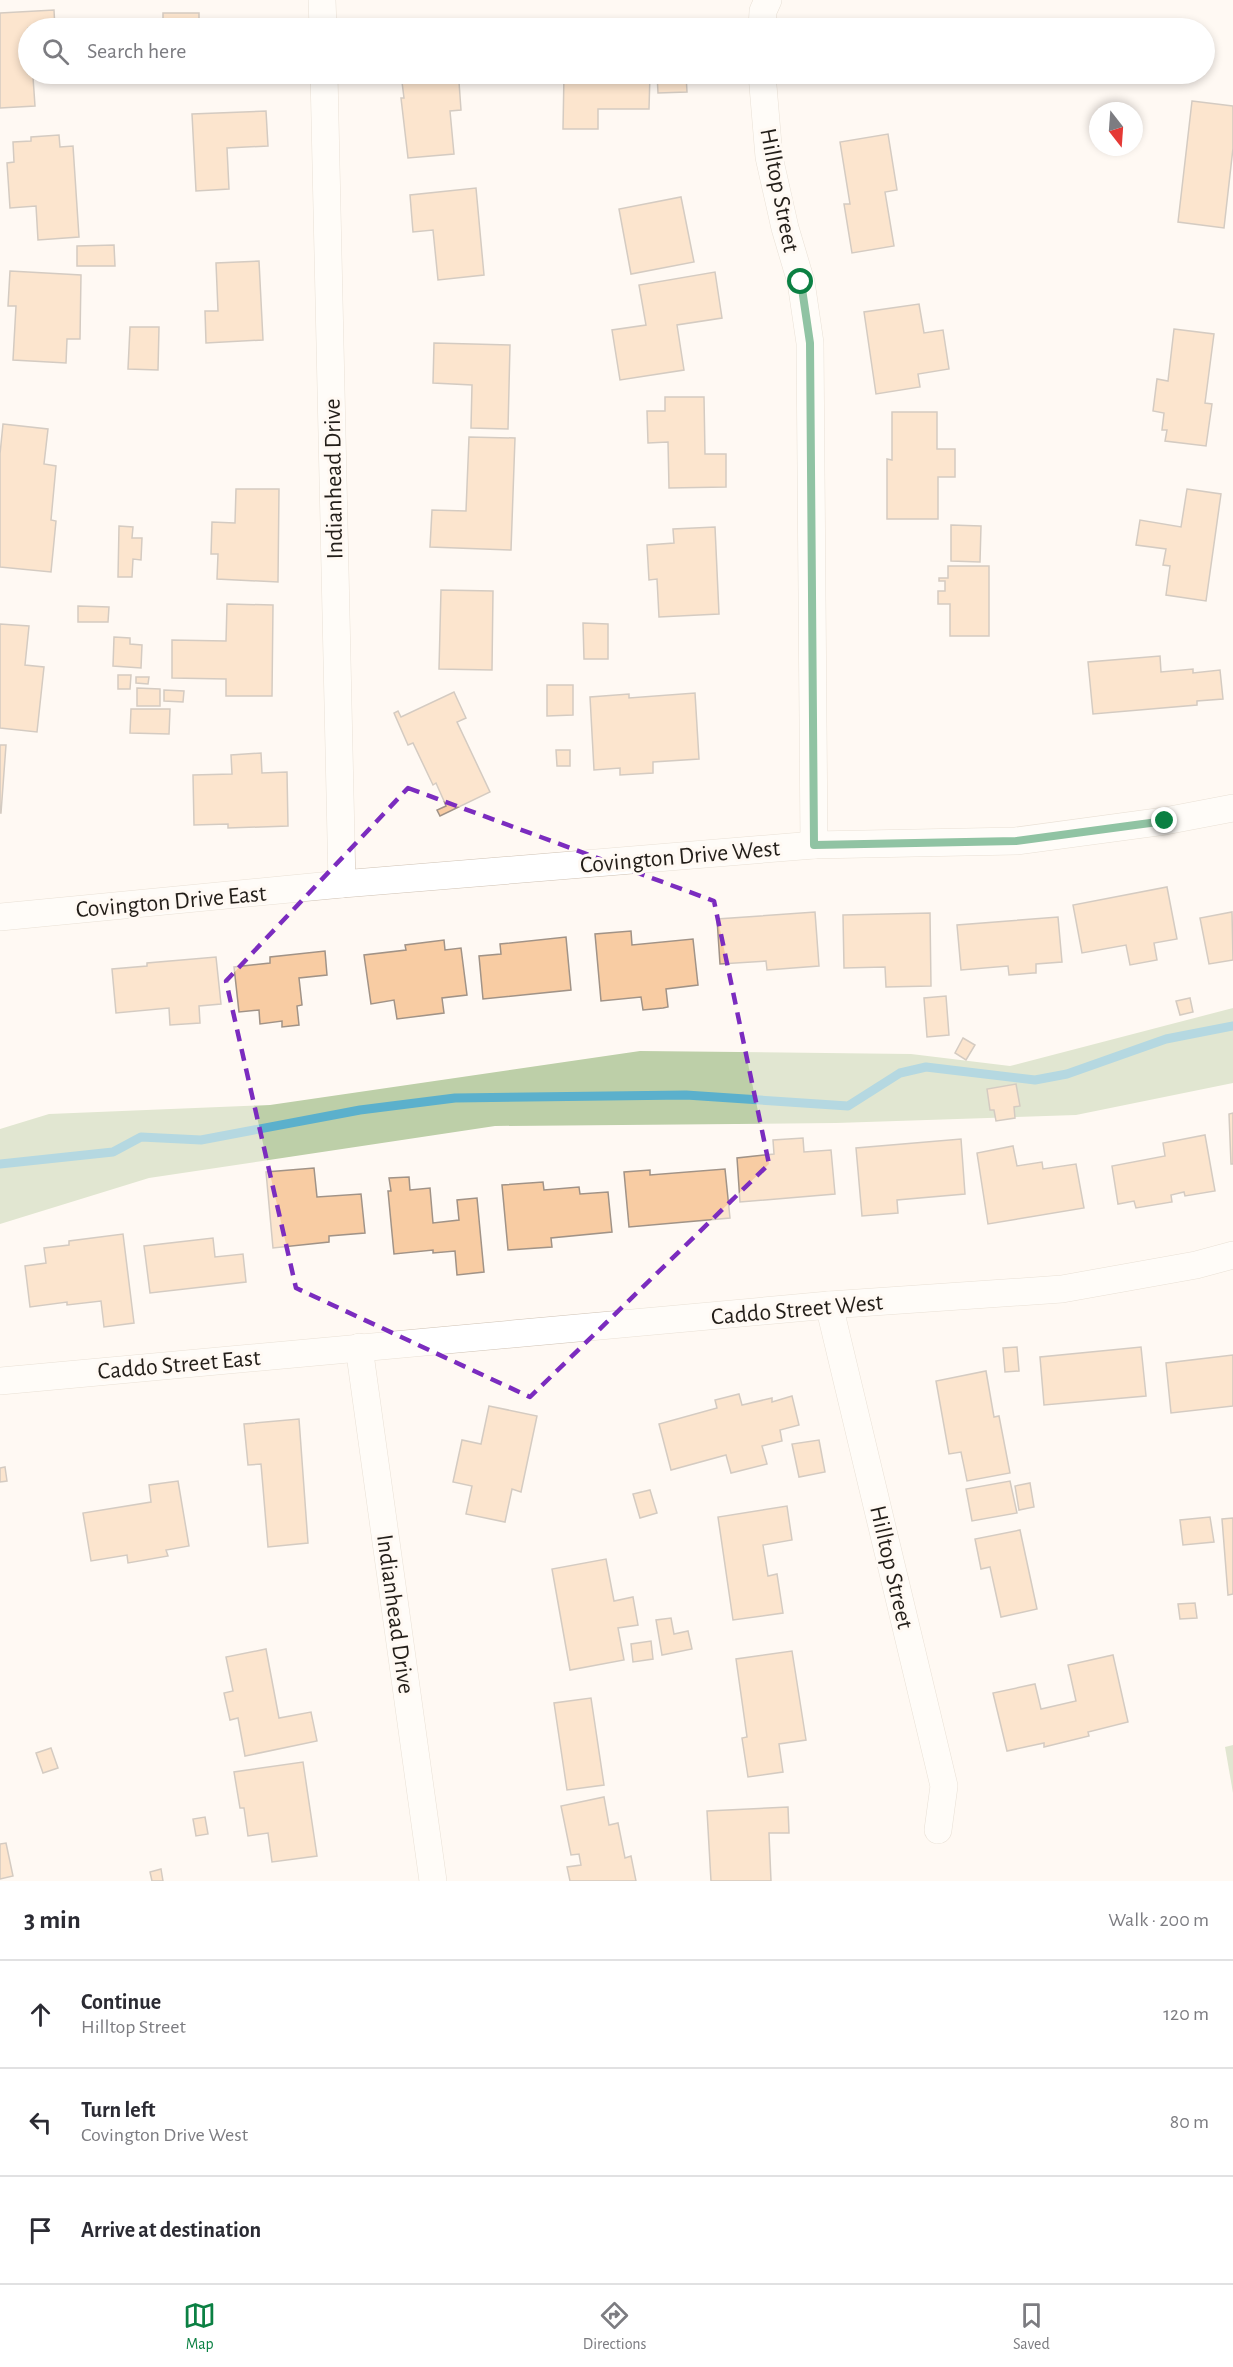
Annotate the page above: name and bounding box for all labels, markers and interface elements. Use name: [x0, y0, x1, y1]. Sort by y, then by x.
search box: [18, 18, 1215, 84]
icon: search: [39, 35, 72, 68]
text: Search here: [87, 40, 186, 62]
north arrow: [1089, 102, 1143, 156]
street label: Hilltop Street: [755, 126, 803, 255]
route start: [787, 268, 813, 294]
street label: Indianhead Drive: [321, 398, 347, 560]
route end: [1151, 807, 1177, 833]
street label: Covington Drive West: [579, 836, 781, 878]
street label: Covington Drive East: [75, 882, 268, 922]
street label: Caddo Street West: [710, 1290, 884, 1329]
street label: Caddo Street East: [97, 1346, 262, 1384]
street label: Hilltop Street: [865, 1503, 917, 1632]
street label: Indianhead Drive: [372, 1533, 418, 1696]
text: 3 min: [24, 1907, 81, 1933]
text: Walk · 200 m: [1108, 1910, 1209, 1930]
text: Continue: [81, 1991, 161, 2013]
icon: ahead: [24, 1998, 57, 2031]
text: 120 m: [1163, 2004, 1209, 2024]
text: Hilltop Street: [81, 2017, 186, 2037]
text: Turn left: [81, 2099, 155, 2121]
icon: left: [24, 2106, 57, 2139]
text: 80 m: [1170, 2112, 1209, 2132]
text: Covington Drive West: [81, 2125, 248, 2145]
icon: arrive: [24, 2214, 57, 2247]
text: Arrive at destination: [81, 2219, 261, 2241]
tab: Map: [183, 2299, 216, 2354]
tab: Directions: [583, 2299, 647, 2354]
tab: Saved: [1013, 2299, 1050, 2354]

